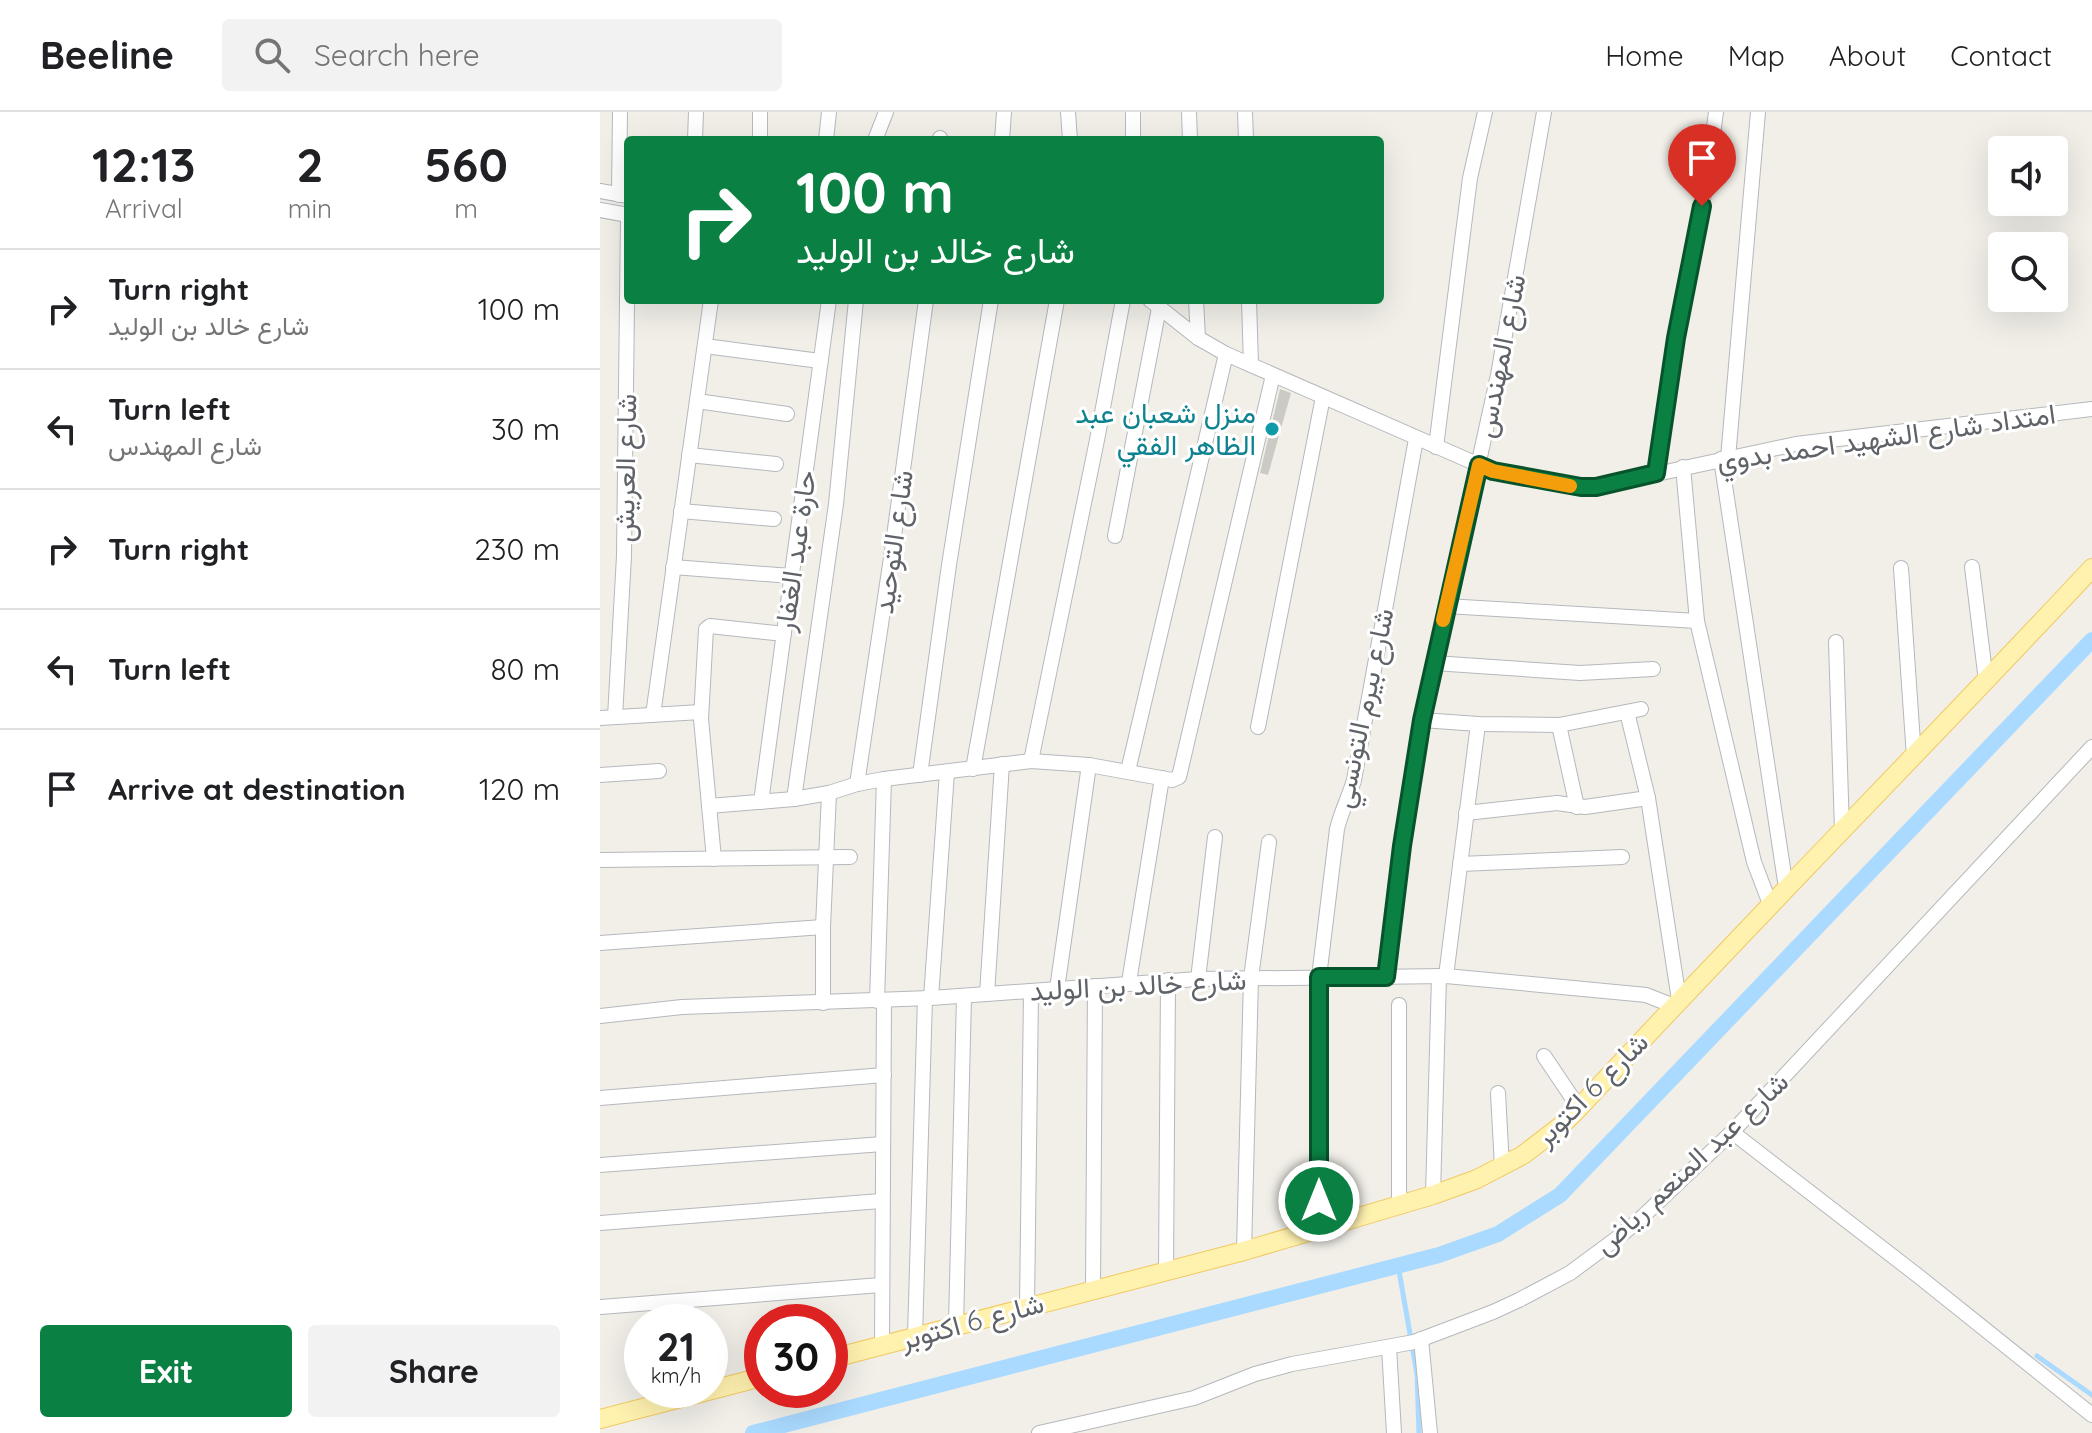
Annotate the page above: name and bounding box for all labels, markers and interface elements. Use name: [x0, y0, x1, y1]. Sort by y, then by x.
search box: [222, 19, 782, 91]
text: Beeline: [40, 31, 174, 79]
icon: search: [250, 33, 294, 77]
text: Search here: [314, 36, 480, 74]
text: Home: [1605, 38, 1684, 73]
text: Map: [1728, 38, 1785, 73]
text: About: [1829, 38, 1906, 73]
text: Contact: [1950, 38, 2052, 73]
pin: [1668, 124, 1736, 206]
text: 12:13: [92, 134, 196, 194]
text: 2: [296, 134, 324, 194]
text: 560: [424, 134, 508, 194]
icon: arrive: [1680, 136, 1724, 180]
map controls: [1988, 136, 2068, 312]
button: sound: [1988, 136, 2068, 216]
text: 100 m: [796, 157, 954, 227]
icon: right: [664, 168, 768, 272]
text: Arrival: [105, 192, 183, 225]
text: min: [288, 192, 332, 225]
text: m: [454, 192, 478, 225]
text: شارع خالد بن الوليد: [796, 227, 1075, 272]
button: search: [1988, 232, 2068, 312]
text: Turn right: [108, 270, 249, 308]
street label: شارع المهندس: [1466, 271, 1534, 441]
icon: right: [40, 287, 84, 331]
text: 100 m: [478, 290, 560, 328]
text: شارع خالد بن الوليد: [108, 309, 309, 342]
text: Turn left: [108, 390, 231, 428]
street label: شارع العريش: [606, 393, 645, 543]
place label: منزل شعبان عبد الظاهر الفقي: [1075, 395, 1256, 468]
street label: امتداد شارع الشهيد احمد بدوي: [1714, 395, 2058, 484]
icon: left: [40, 407, 84, 451]
text: 30 m: [491, 410, 560, 448]
marker: منزل شعبان عبد الظاهر الفقي: [1263, 420, 1281, 438]
text: شارع المهندس: [108, 429, 262, 462]
street label: حارة عبد الغفار: [766, 468, 824, 635]
street label: شارع التوحيد: [865, 468, 922, 616]
icon: right: [40, 527, 84, 571]
text: Turn right: [108, 530, 249, 568]
text: 230 m: [474, 530, 560, 568]
street label: شارع بيرم التونسي: [1324, 605, 1407, 812]
icon: left: [40, 647, 84, 691]
text: Turn left: [108, 650, 231, 688]
text: 80 m: [490, 650, 560, 688]
icon: arrive: [40, 767, 84, 811]
text: Arrive at destination: [108, 770, 406, 808]
text: 120 m: [479, 770, 560, 808]
street label: شارع خالد بن الوليد: [1029, 961, 1247, 1010]
street label: شارع 6 اكتوبر: [1526, 1024, 1656, 1155]
street label: شارع عبد المنعم رياض: [1586, 1064, 1796, 1263]
position arrow: [1277, 1159, 1361, 1243]
street label: شارع 6 اكتوبر: [895, 1285, 1048, 1359]
speed limit sign: 30: [744, 1304, 848, 1408]
text: 21: [657, 1321, 695, 1371]
button: Exit: [40, 1325, 292, 1417]
button: Share: [308, 1325, 560, 1417]
text: km/h: [651, 1363, 701, 1388]

